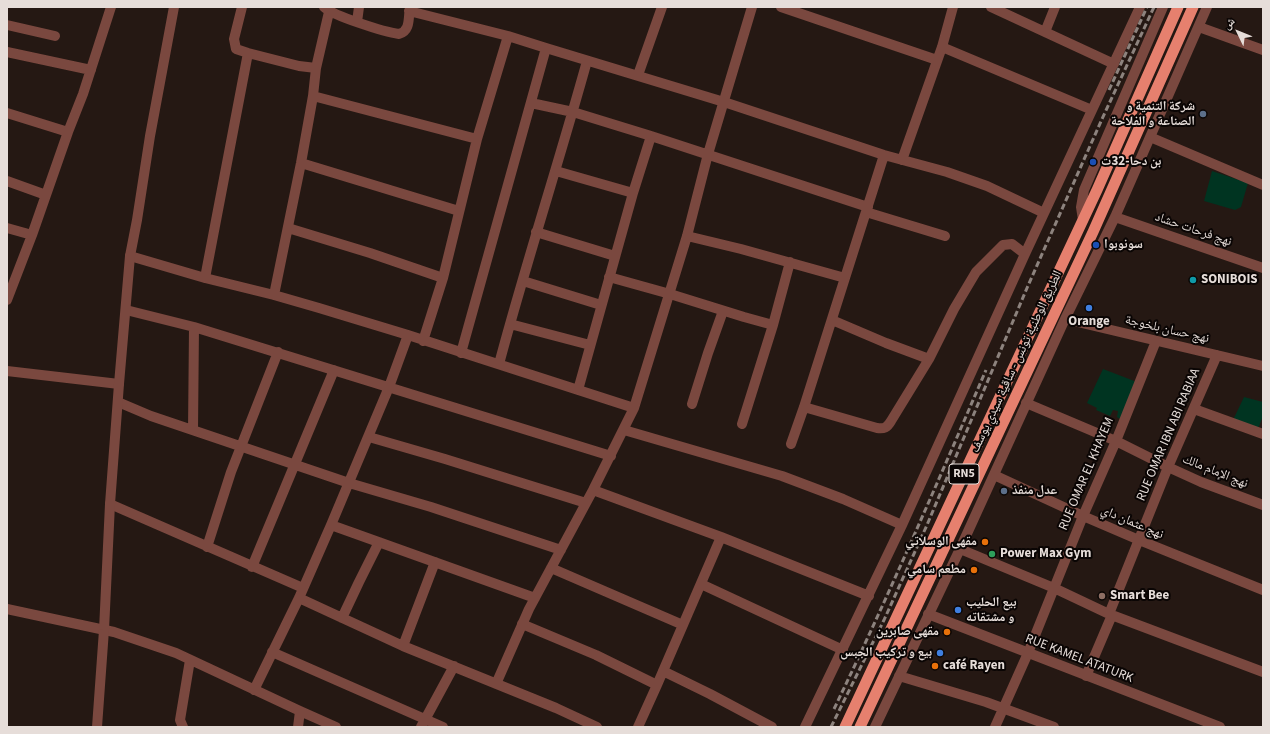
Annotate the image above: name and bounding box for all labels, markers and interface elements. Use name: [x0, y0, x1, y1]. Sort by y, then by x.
north arrow: [1218, 12, 1258, 52]
text: ش: [1219, 14, 1238, 33]
place label: شركة التنمية و الصناعة و الفلاحة: [1111, 99, 1195, 130]
marker: شركة التنمية و الصناعة و الفلاحة: [1198, 109, 1208, 119]
place label: بن دحا-32ت: [1101, 154, 1161, 170]
marker: بن دحا-32ت: [1088, 157, 1098, 167]
street label: نهج فرحات حشاد: [1153, 210, 1233, 250]
place label: سونوبوا: [1104, 237, 1143, 253]
marker: سونوبوا: [1091, 240, 1101, 250]
street label: الطريق الوطنية تونس - ساقية سيدي يوسف: [968, 269, 1066, 455]
place label: SONIBOIS: [1201, 272, 1258, 288]
marker: SONIBOIS: [1188, 275, 1198, 285]
marker: Orange: [1084, 303, 1094, 313]
street label: نهج حسان بلخوجة: [1123, 313, 1211, 347]
place label: Orange: [1068, 314, 1110, 330]
street label: RUE OMAR IBN ABI RABIAA: [1134, 366, 1204, 504]
street label: RUE OMAR EL KHAYEM: [1056, 415, 1118, 533]
street label: نهج الإمام مالك: [1180, 452, 1250, 492]
road number: RN5: [949, 464, 979, 484]
place label: عدل منفذ: [1012, 483, 1057, 499]
marker: عدل منفذ: [999, 486, 1009, 496]
street label: نهج عثمان داي: [1098, 503, 1166, 543]
place label: مقهى الوسلاتي: [905, 534, 977, 550]
marker: مقهى الوسلاتي: [980, 537, 990, 547]
place label: Power Max Gym: [1000, 546, 1091, 562]
marker: Power Max Gym: [987, 549, 997, 559]
place label: مطعم سامي: [907, 562, 966, 578]
marker: مطعم سامي: [969, 565, 979, 575]
place label: Smart Bee: [1110, 588, 1169, 604]
marker: Smart Bee: [1097, 591, 1107, 601]
place label: بيع الحليب و مشتقاته: [966, 595, 1017, 626]
marker: بيع الحليب و مشتقاته: [953, 605, 963, 615]
place label: مقهى صابرين: [876, 624, 939, 640]
marker: مقهى صابرين: [942, 627, 952, 637]
street label: RUE KAMEL ATATURK: [1023, 631, 1135, 687]
place label: بيع و تركيب الجبس: [840, 645, 932, 661]
marker: بيع و تركيب الجبس: [935, 648, 945, 658]
place label: café Rayen: [943, 658, 1005, 674]
marker: café Rayen: [930, 661, 940, 671]

